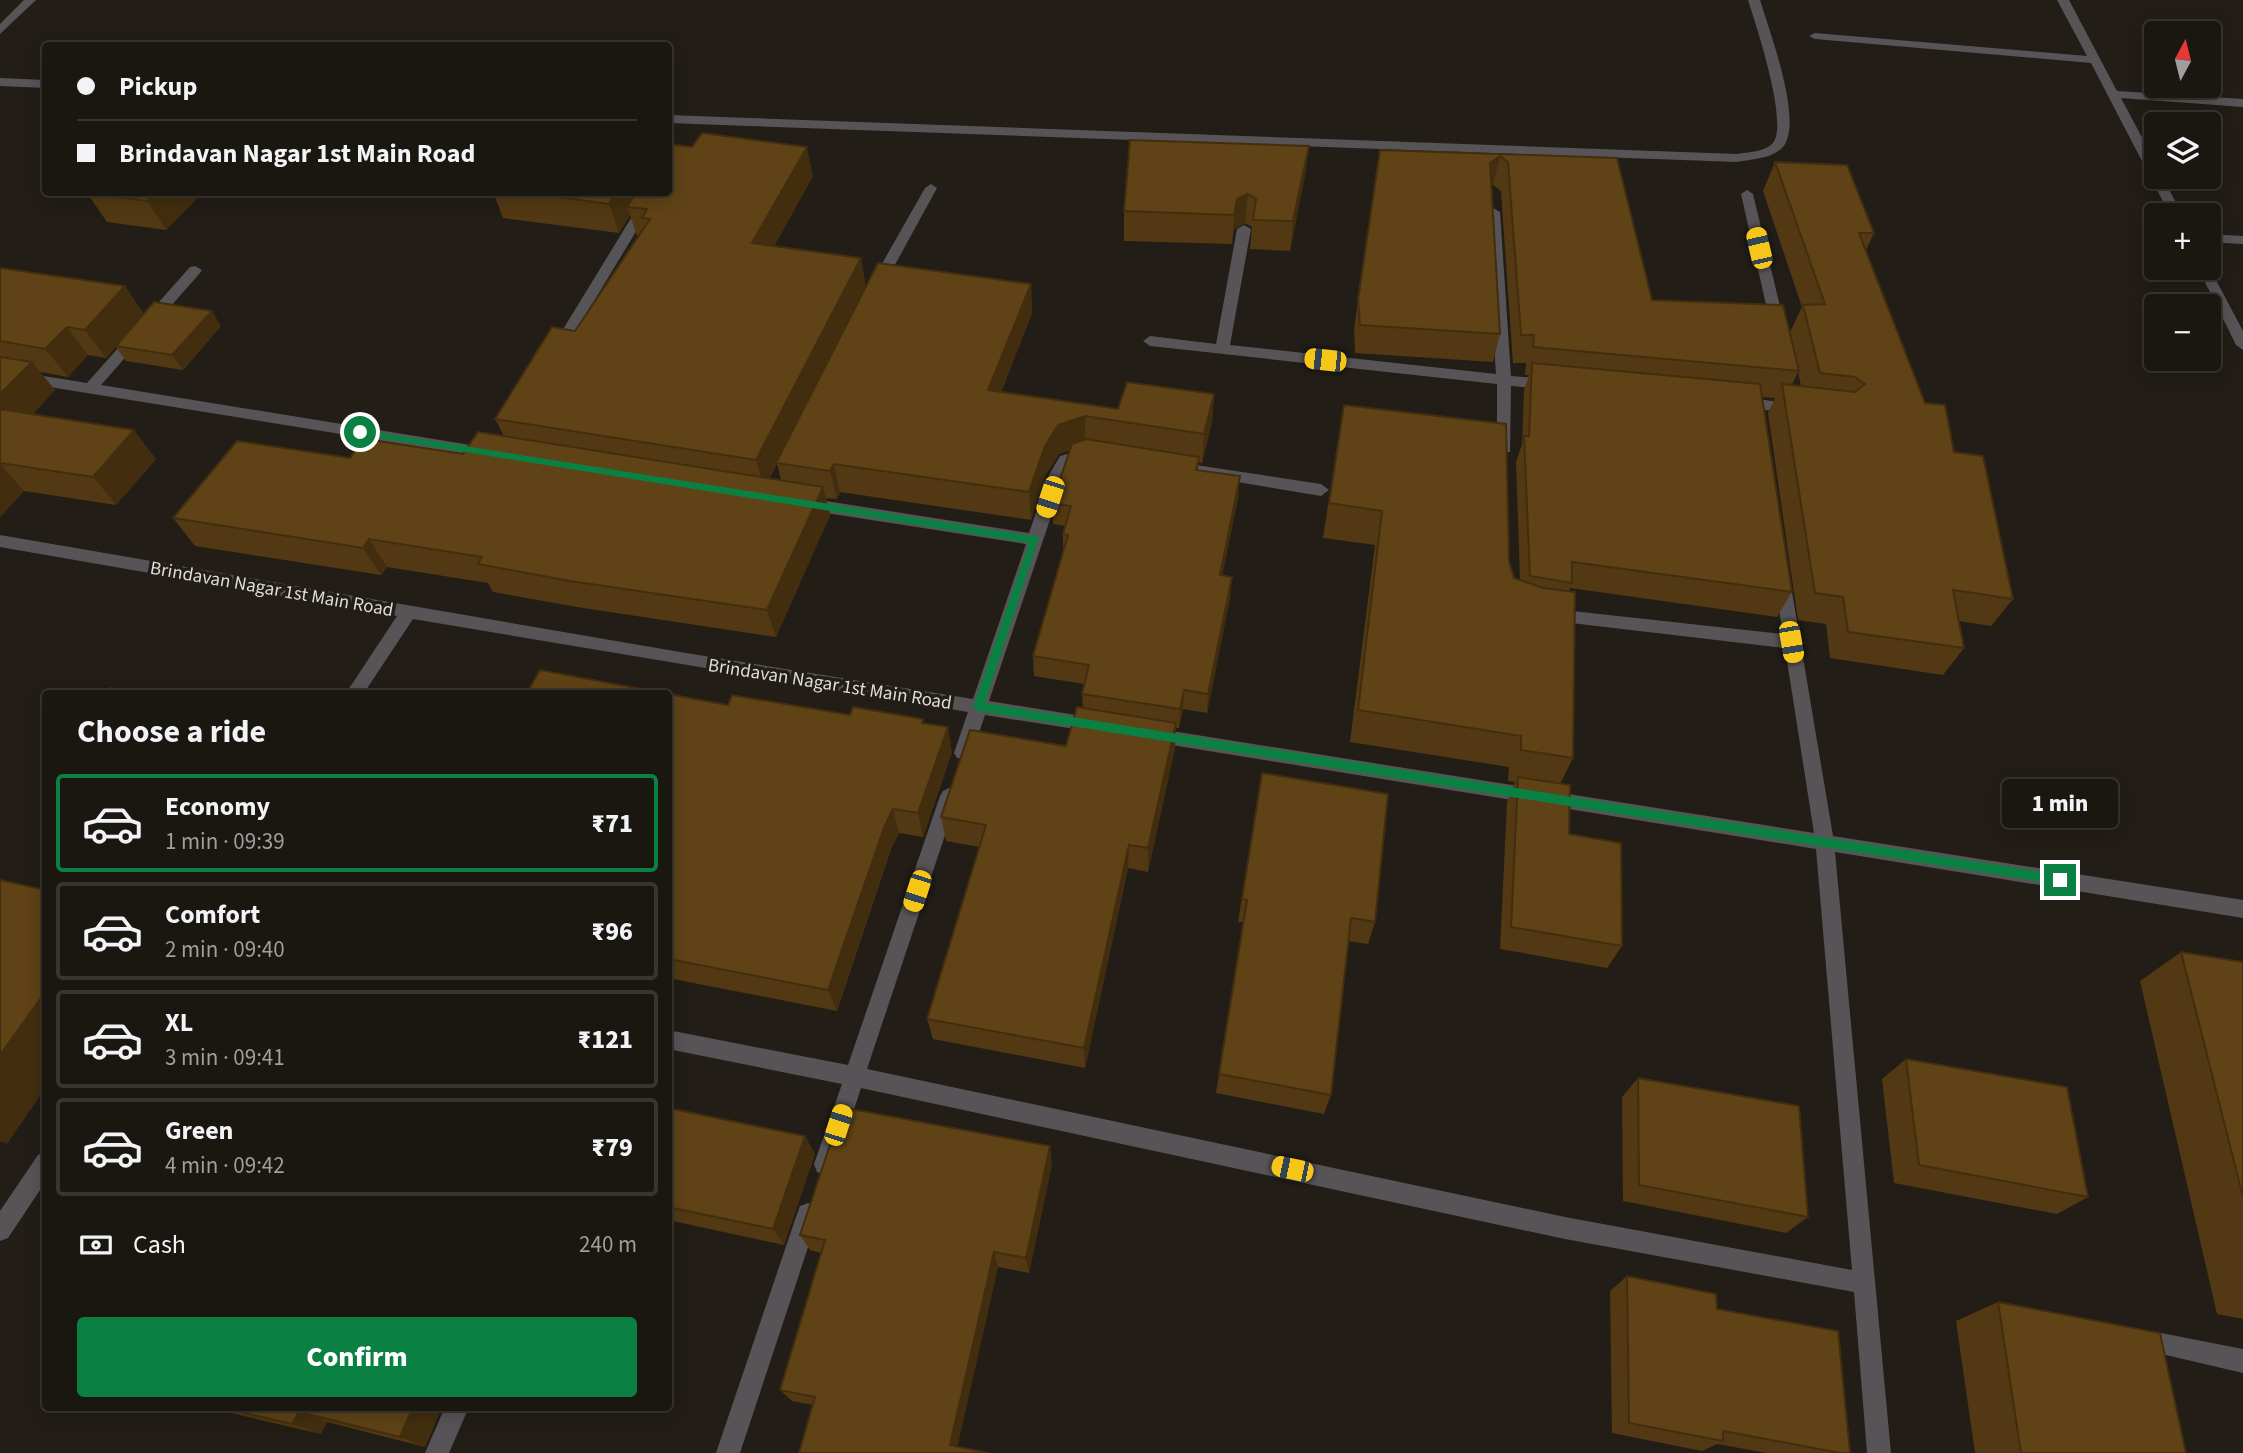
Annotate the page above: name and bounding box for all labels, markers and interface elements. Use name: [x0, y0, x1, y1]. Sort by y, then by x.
north arrow: [2144, 21, 2221, 98]
map controls: [2144, 21, 2221, 371]
text: Pickup: [119, 68, 197, 105]
button: layers: [2144, 112, 2221, 189]
text: Brindavan Nagar 1st Main Road: [119, 135, 475, 172]
button: +: [2144, 203, 2221, 280]
car: [1745, 225, 1774, 271]
button: −: [2144, 294, 2221, 371]
car: [1304, 347, 1347, 373]
route start: [344, 416, 376, 448]
car: [1034, 474, 1067, 520]
street label: Brindavan Nagar 1st Main Road: [148, 555, 396, 624]
car: [1778, 619, 1805, 665]
street label: Brindavan Nagar 1st Main Road: [706, 652, 954, 717]
text: Choose a ride: [77, 709, 266, 755]
callout: 1 min: [2002, 778, 2118, 828]
text: 1 min: [2032, 787, 2088, 820]
text: Economy: [165, 788, 270, 825]
icon: car: [81, 792, 144, 855]
text: ₹71: [591, 805, 633, 842]
text: 1 min · 09:39: [165, 825, 285, 858]
route end: [2044, 864, 2076, 896]
car: [901, 868, 934, 914]
text: Comfort: [165, 896, 260, 933]
icon: car: [81, 900, 144, 963]
text: ₹96: [591, 913, 633, 950]
text: 2 min · 09:40: [165, 933, 285, 966]
text: XL: [165, 1004, 193, 1041]
icon: car: [81, 1008, 144, 1071]
text: ₹121: [577, 1021, 633, 1058]
text: 3 min · 09:41: [165, 1041, 285, 1074]
car: [822, 1102, 855, 1148]
text: Green: [165, 1112, 233, 1149]
icon: car: [81, 1116, 144, 1179]
text: ₹79: [591, 1129, 633, 1166]
text: 4 min · 09:42: [165, 1149, 285, 1182]
car: [1270, 1154, 1315, 1184]
icon: cash: [77, 1226, 115, 1264]
text: Cash: [133, 1226, 186, 1263]
text: 240 m: [579, 1228, 637, 1261]
button: Confirm: [77, 1317, 637, 1397]

